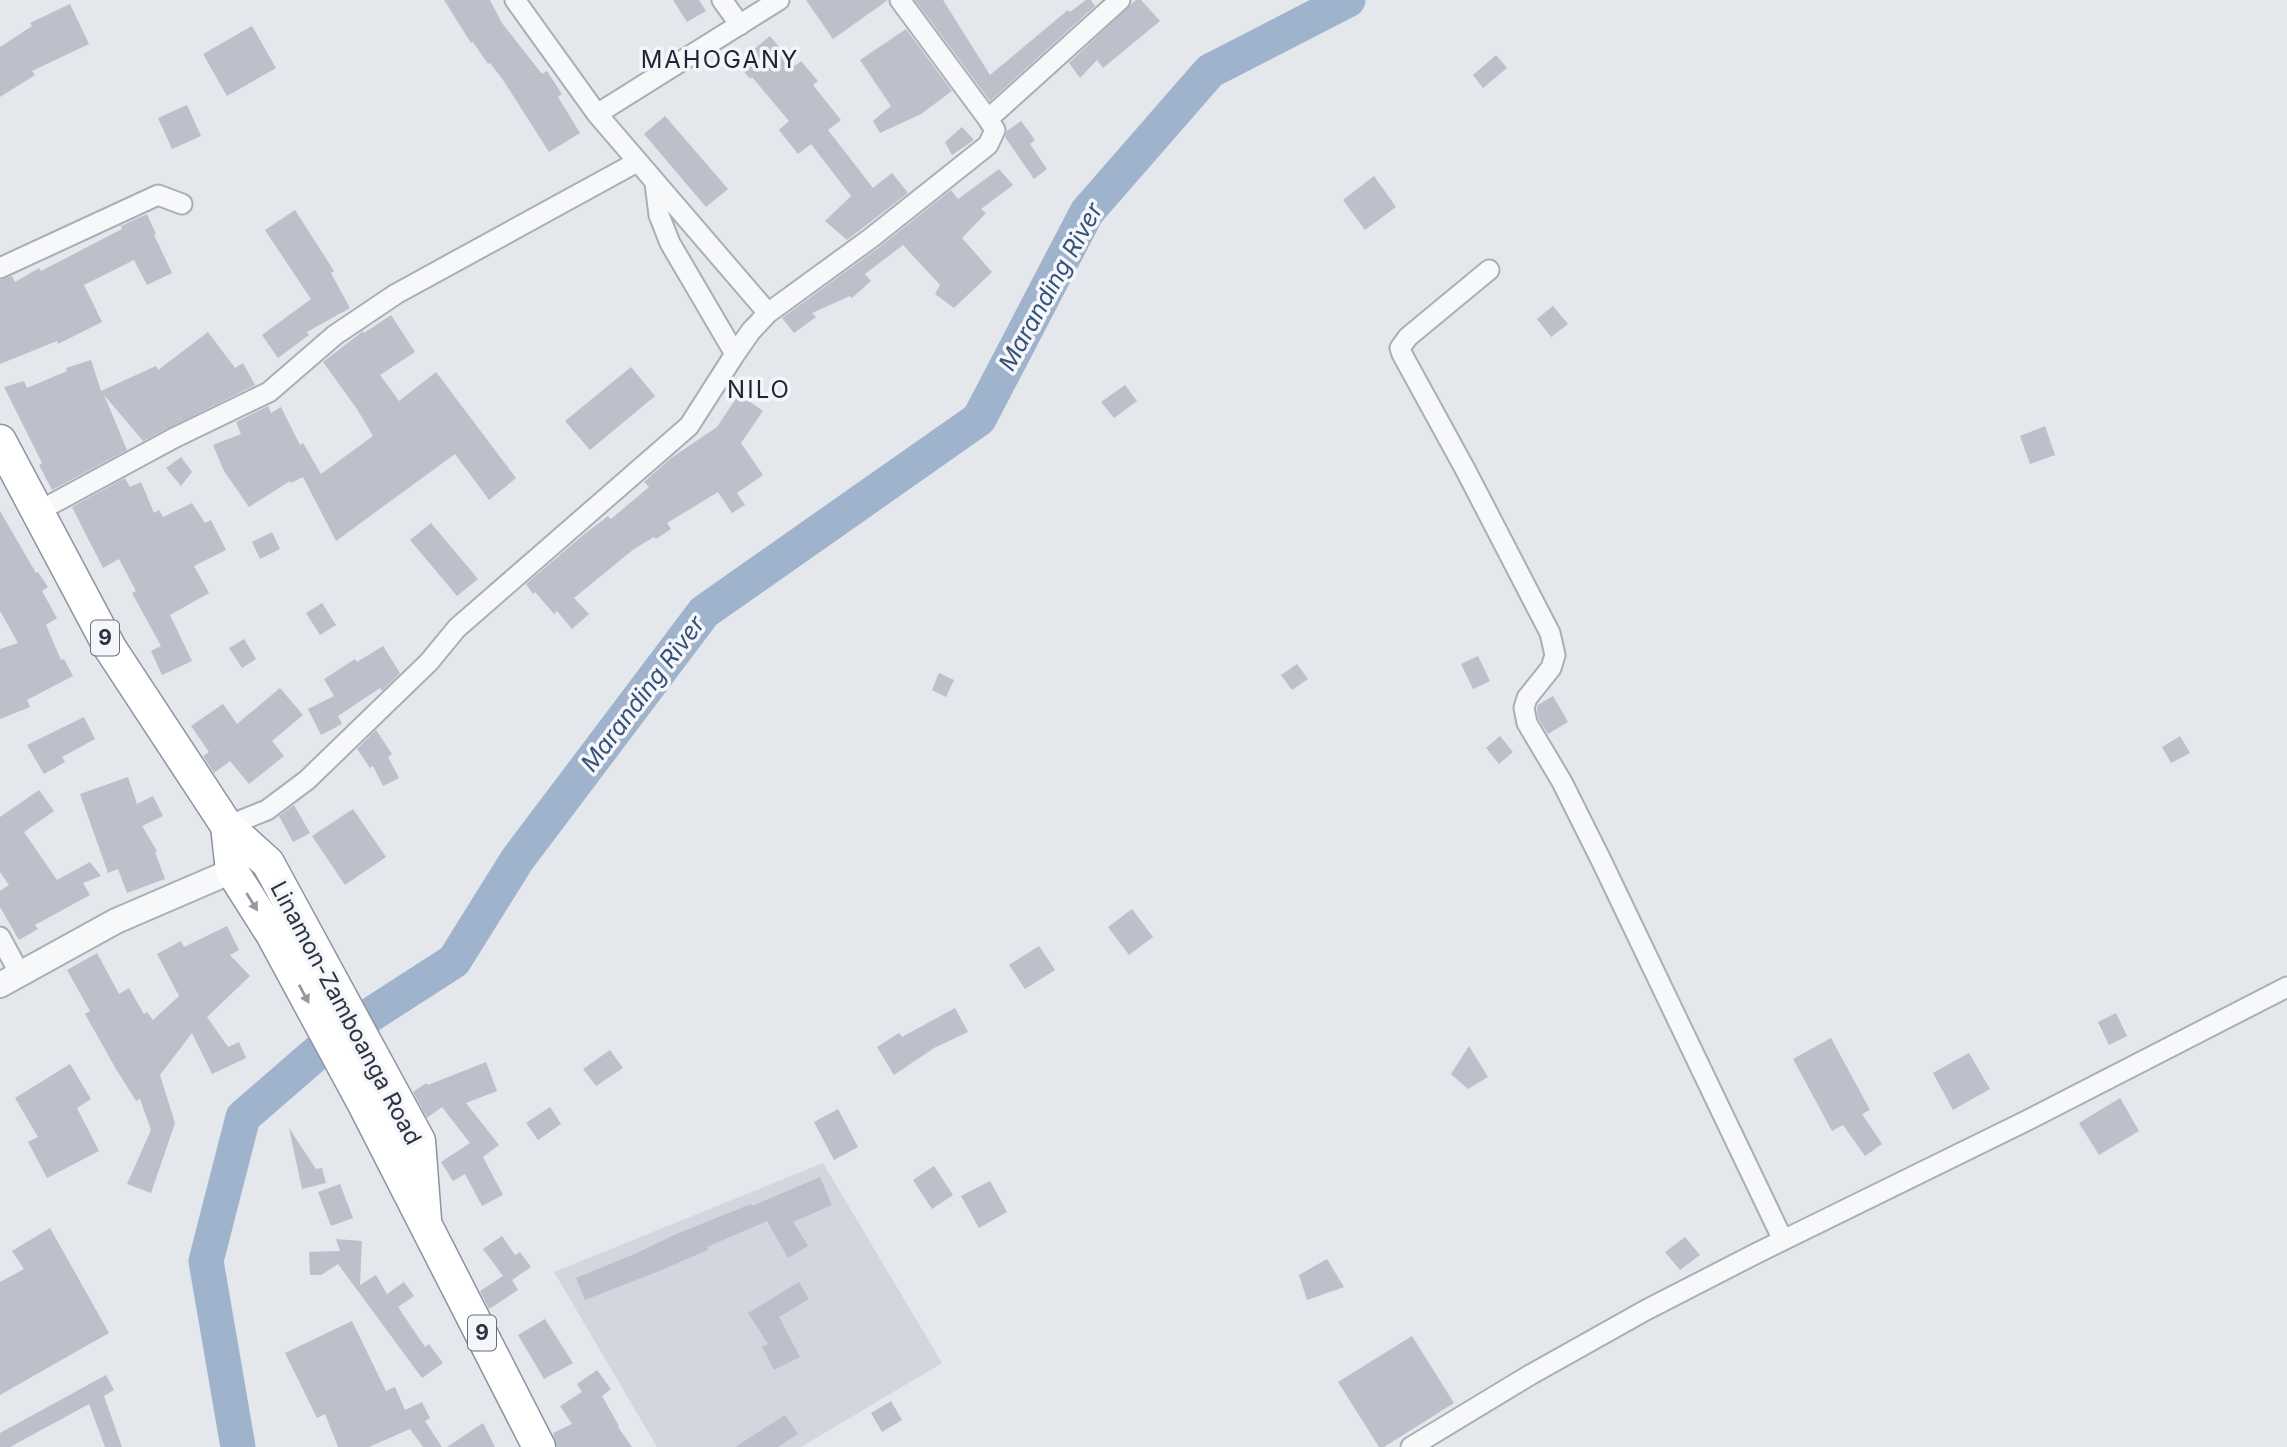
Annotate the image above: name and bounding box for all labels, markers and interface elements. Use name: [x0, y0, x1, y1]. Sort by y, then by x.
district label: MAHOGANY: [641, 45, 799, 74]
water label: Maranding River: [992, 197, 1109, 376]
district label: NILO: [727, 375, 791, 404]
water label: Maranding River: [575, 609, 711, 777]
road number: 9: [91, 620, 119, 656]
street label: Linamon-Zamboanga Road: [265, 877, 427, 1149]
one-way arrow: [246, 893, 258, 912]
one-way arrow: [298, 984, 310, 1003]
road number: 9: [468, 1316, 496, 1350]

